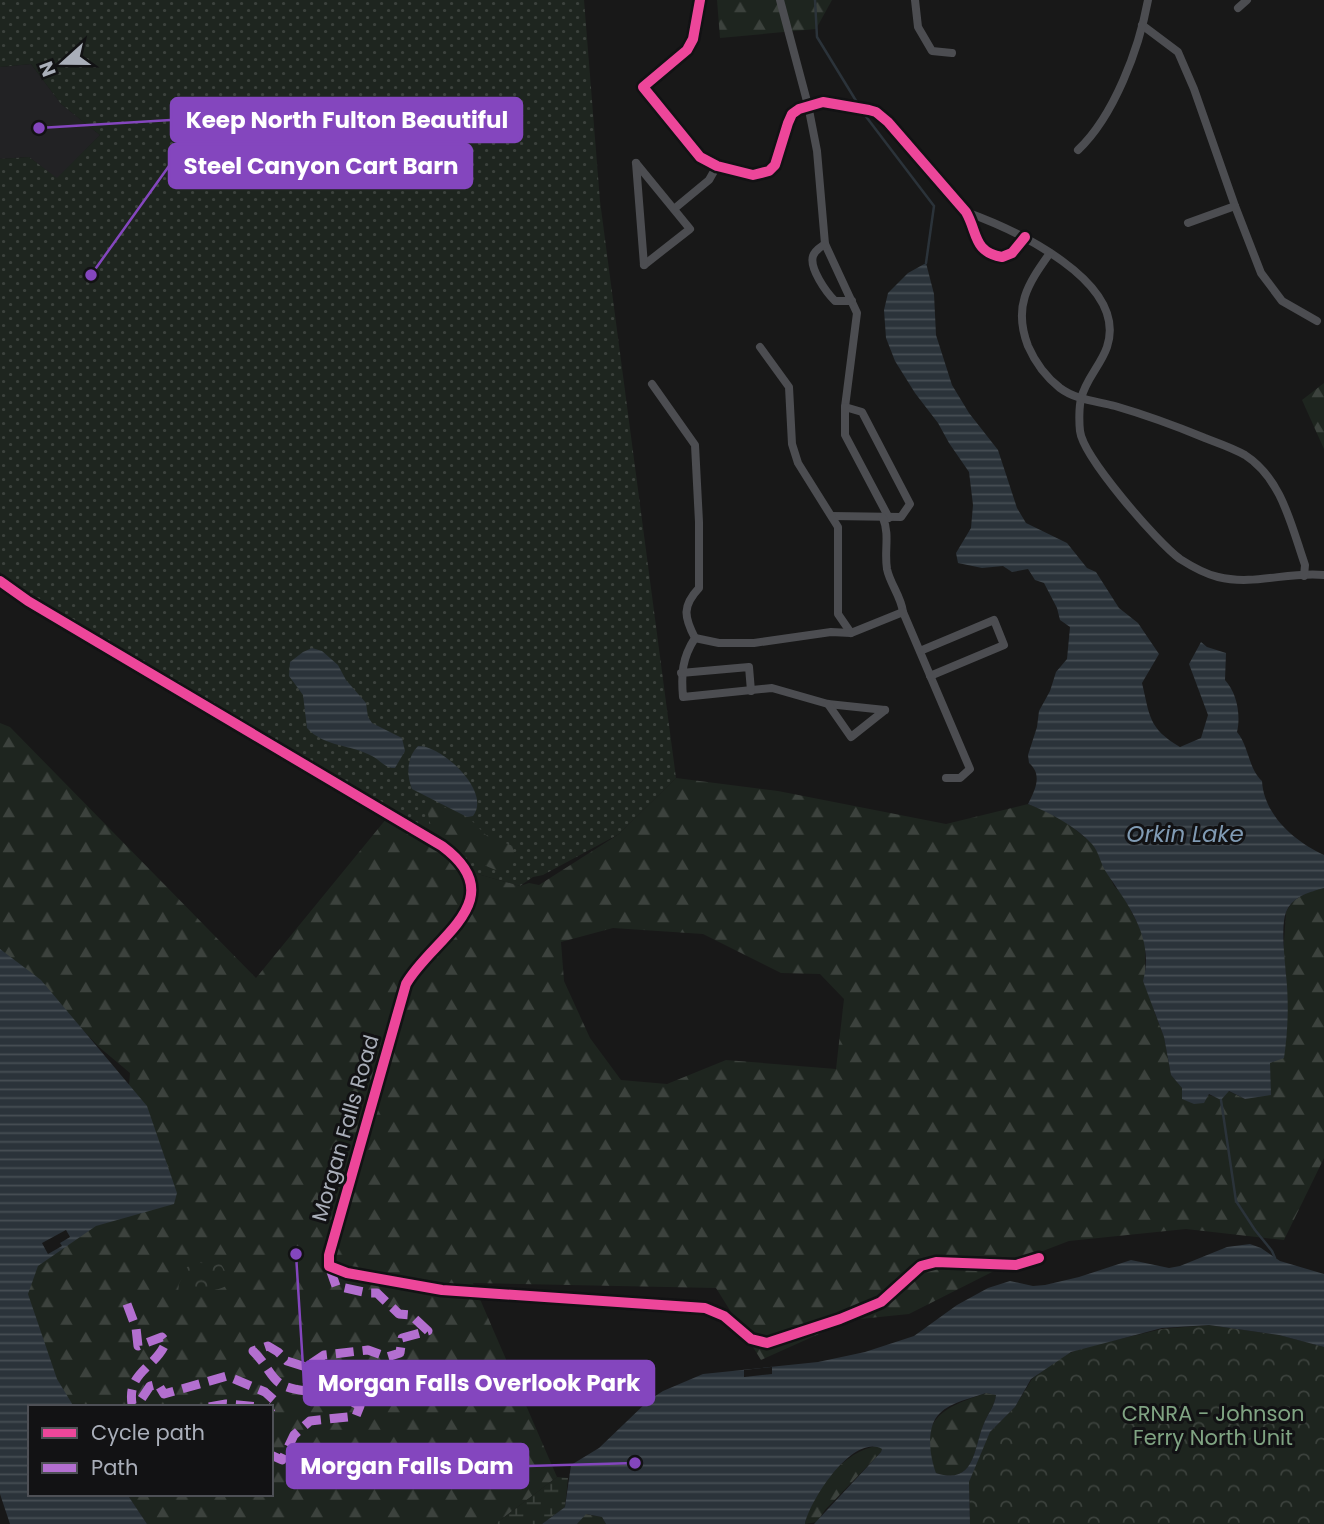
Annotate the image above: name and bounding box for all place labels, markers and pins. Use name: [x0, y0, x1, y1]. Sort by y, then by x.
callout: Keep North Fulton Beautiful: [171, 98, 522, 142]
callout: Steel Canyon Cart Barn: [169, 144, 472, 188]
callout: Morgan Falls Overlook Park: [304, 1361, 654, 1405]
callout: Morgan Falls Dam: [287, 1444, 528, 1488]

